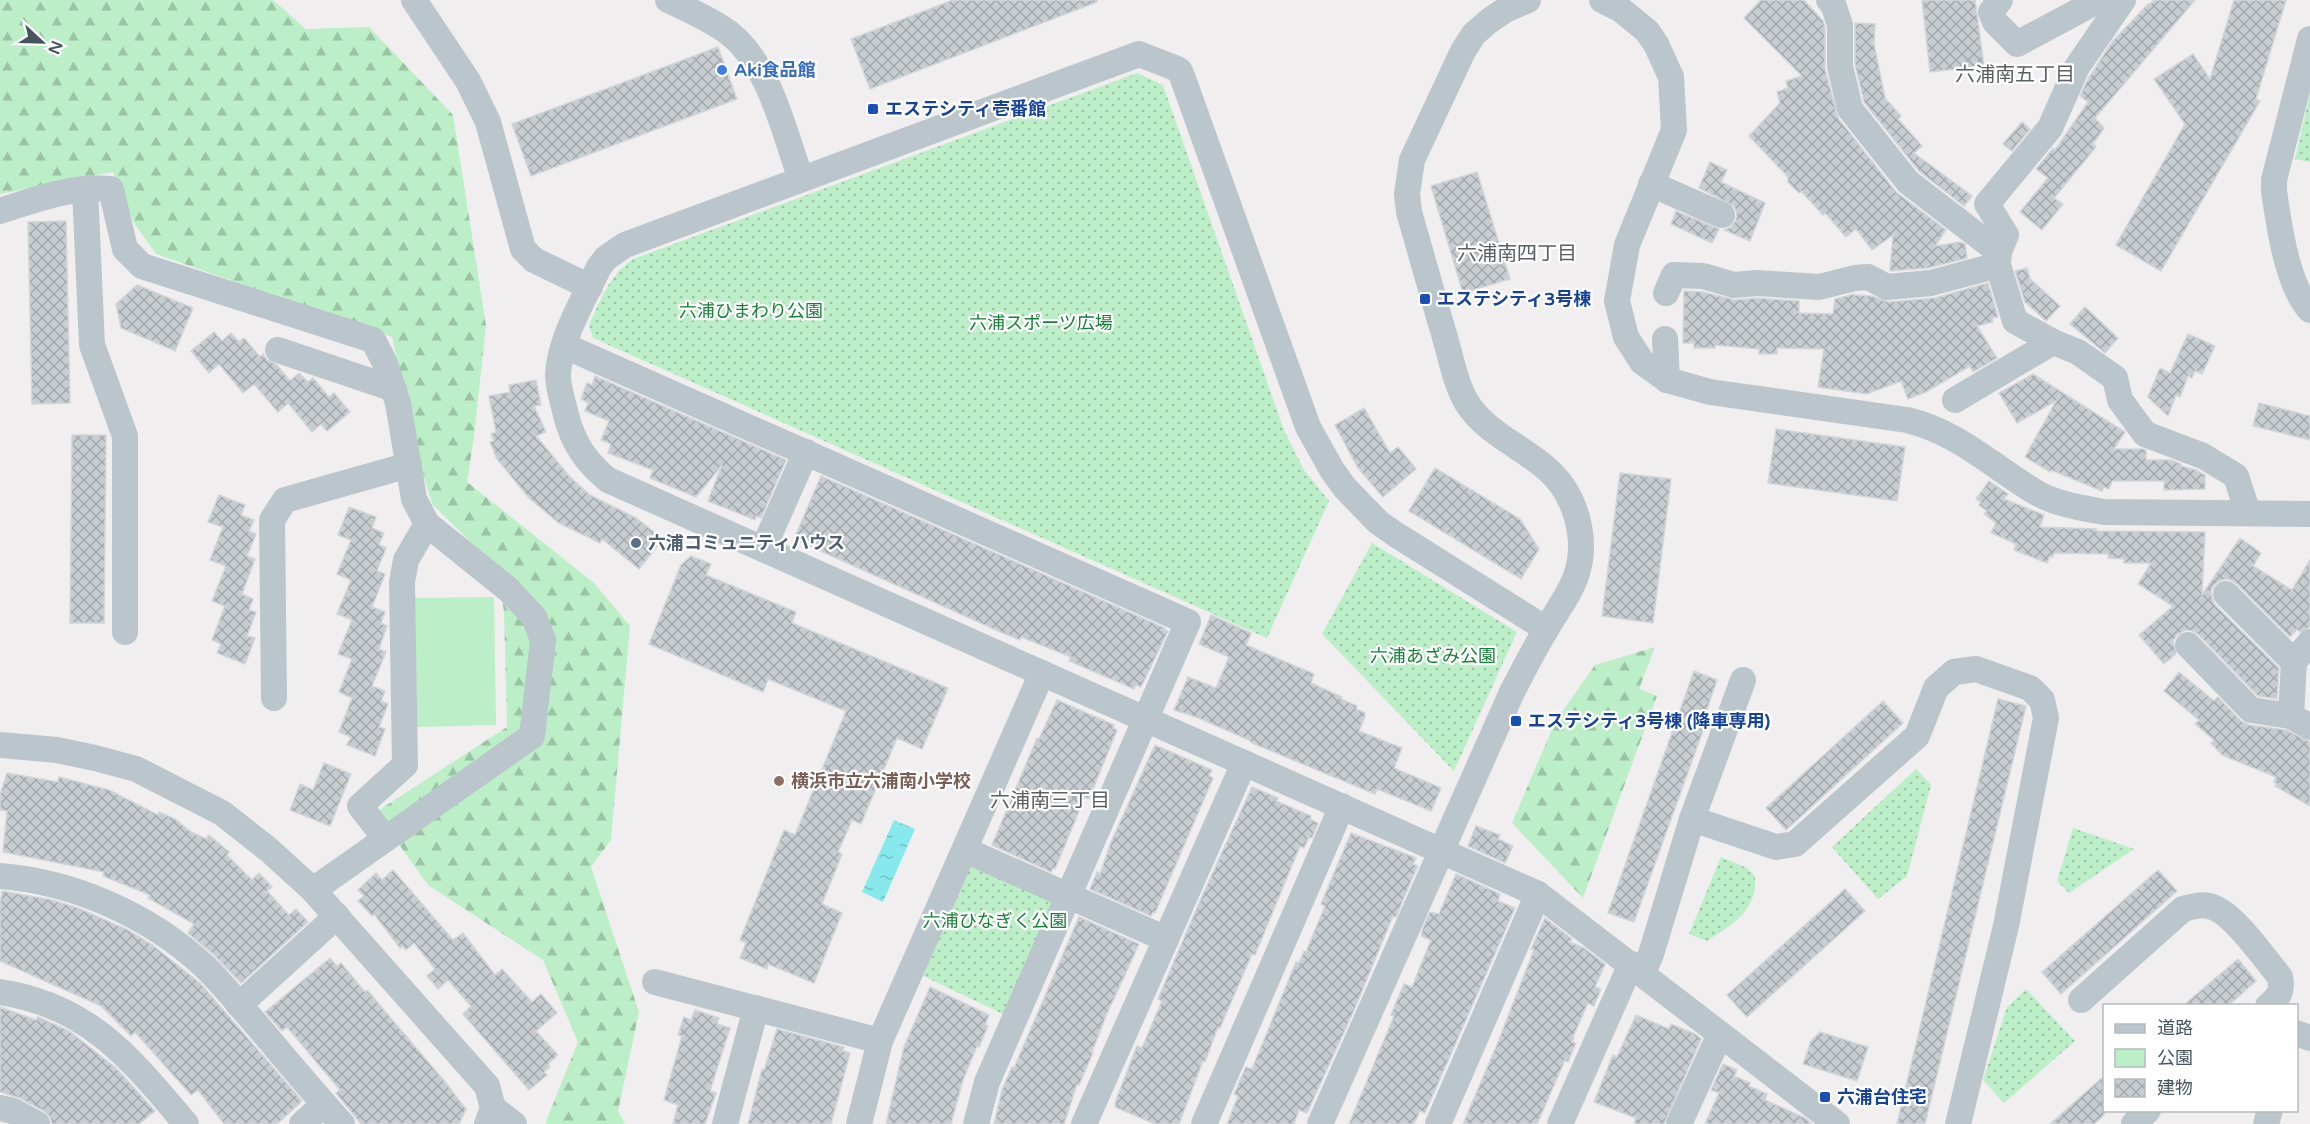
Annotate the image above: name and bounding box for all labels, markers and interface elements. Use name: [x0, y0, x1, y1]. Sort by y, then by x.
north arrow: [12, 12, 72, 72]
text: N: [43, 38, 67, 57]
place label: Aki食品館: [734, 59, 816, 81]
marker: Aki食品館: [715, 63, 729, 77]
district label: 六浦南五丁目: [1955, 63, 2075, 87]
place label: エステシティ壱番館: [885, 98, 1046, 120]
marker: エステシティ壱番館: [866, 102, 880, 116]
district label: 六浦南四丁目: [1457, 242, 1577, 266]
place label: エステシティ3号棟: [1437, 288, 1591, 310]
marker: エステシティ3号棟: [1418, 292, 1432, 306]
park label: 六浦ひまわり公園: [679, 300, 823, 322]
park label: 六浦スポーツ広場: [969, 312, 1113, 334]
place label: 六浦コミュニティハウス: [648, 532, 845, 554]
marker: 六浦コミュニティハウス: [629, 536, 643, 550]
park label: 六浦あざみ公園: [1370, 645, 1496, 667]
place label: エステシティ3号棟 (降車専用): [1528, 710, 1771, 732]
marker: エステシティ3号棟 (降車専用): [1509, 714, 1523, 728]
place label: 横浜市立六浦南小学校: [791, 770, 971, 792]
marker: 横浜市立六浦南小学校: [772, 774, 786, 788]
district label: 六浦南三丁目: [990, 789, 1110, 813]
park label: 六浦ひなぎく公園: [923, 910, 1067, 932]
legend: [2103, 1004, 2298, 1112]
text: 道路: [2157, 1017, 2193, 1039]
text: 公園: [2157, 1047, 2193, 1069]
text: 建物: [2157, 1077, 2193, 1099]
place label: 六浦台住宅: [1837, 1086, 1927, 1108]
marker: 六浦台住宅: [1818, 1090, 1832, 1104]

